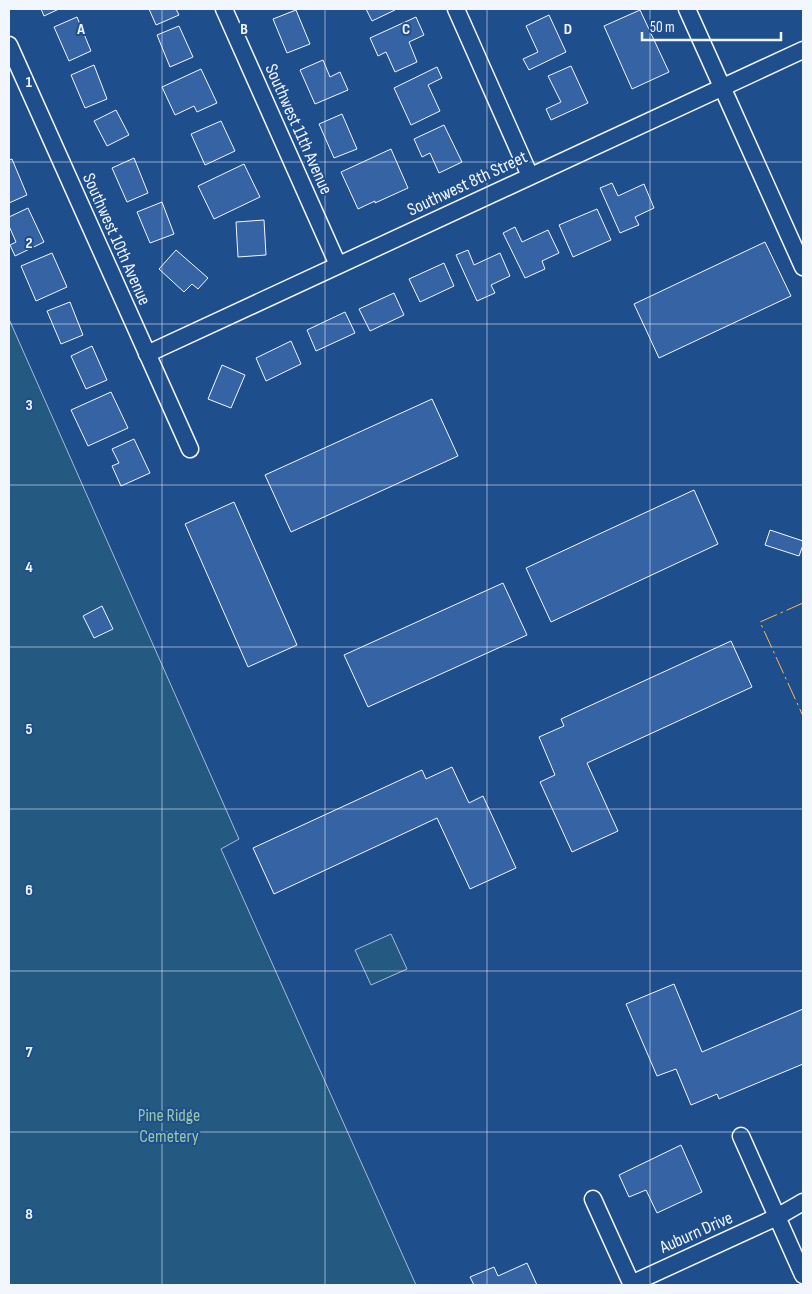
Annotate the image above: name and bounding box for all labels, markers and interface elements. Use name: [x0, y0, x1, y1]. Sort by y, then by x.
scale bar: [642, 10, 781, 42]
text: 50 m: [650, 18, 675, 37]
text: A: [76, 20, 85, 39]
text: B: [240, 20, 248, 39]
text: C: [402, 20, 410, 39]
text: D: [564, 20, 572, 39]
street label: Southwest 11th Avenue: [260, 61, 337, 198]
text: 1: [26, 73, 33, 92]
street label: Southwest 8th Street: [404, 146, 531, 220]
street label: Southwest 10th Avenue: [78, 170, 155, 309]
text: 2: [25, 234, 33, 253]
text: 3: [25, 396, 33, 415]
text: 4: [25, 558, 33, 577]
text: 5: [25, 720, 33, 739]
text: 6: [25, 881, 33, 900]
text: 7: [26, 1043, 33, 1062]
park label: Pine Ridge Cemetery: [138, 1105, 200, 1147]
text: 8: [25, 1205, 33, 1224]
street label: Auburn Drive: [656, 1207, 736, 1258]

